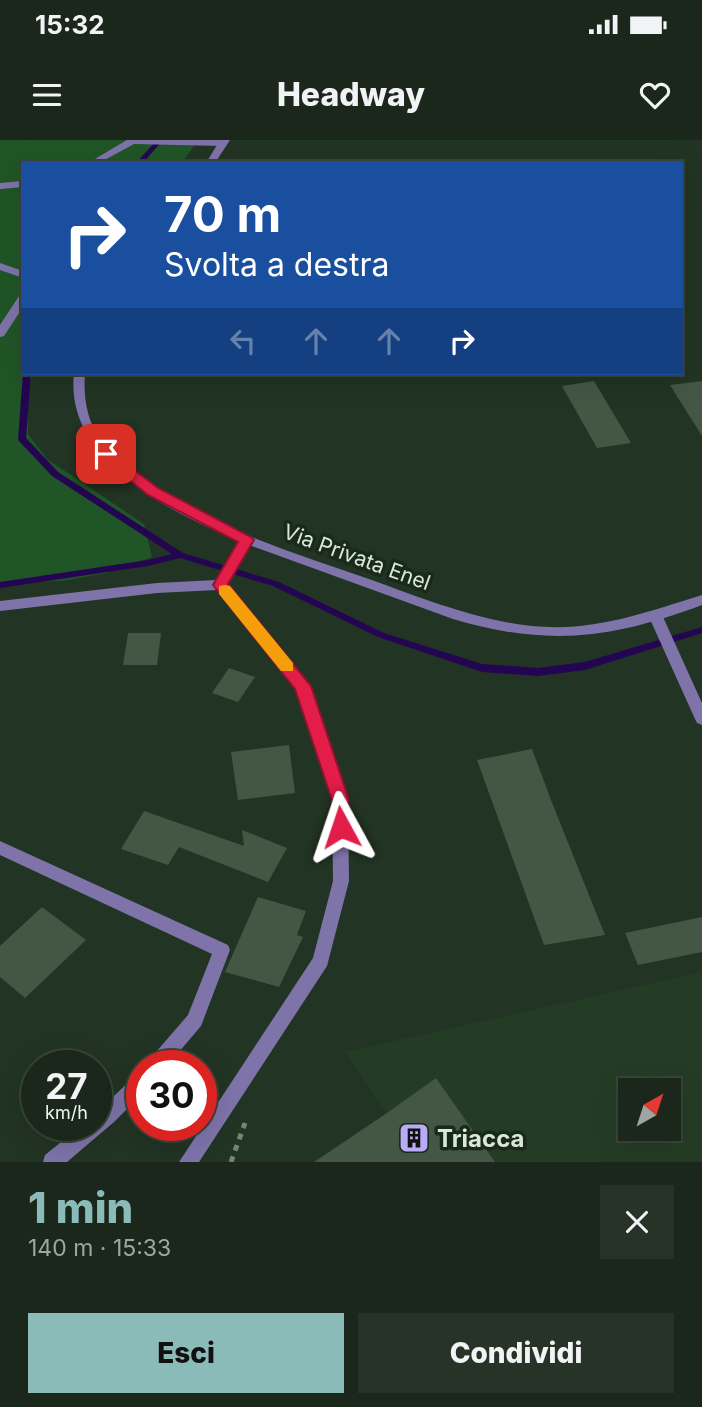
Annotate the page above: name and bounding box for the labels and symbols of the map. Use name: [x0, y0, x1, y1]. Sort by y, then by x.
pin: [76, 424, 136, 484]
street label: Via Privata Enel: [280, 519, 434, 595]
position arrow: [304, 790, 378, 864]
speed limit sign: 30: [126, 1050, 217, 1141]
north arrow: [618, 1078, 681, 1141]
building icon: Triacca: [397, 1121, 431, 1155]
place label: Triacca: [437, 1124, 524, 1153]

